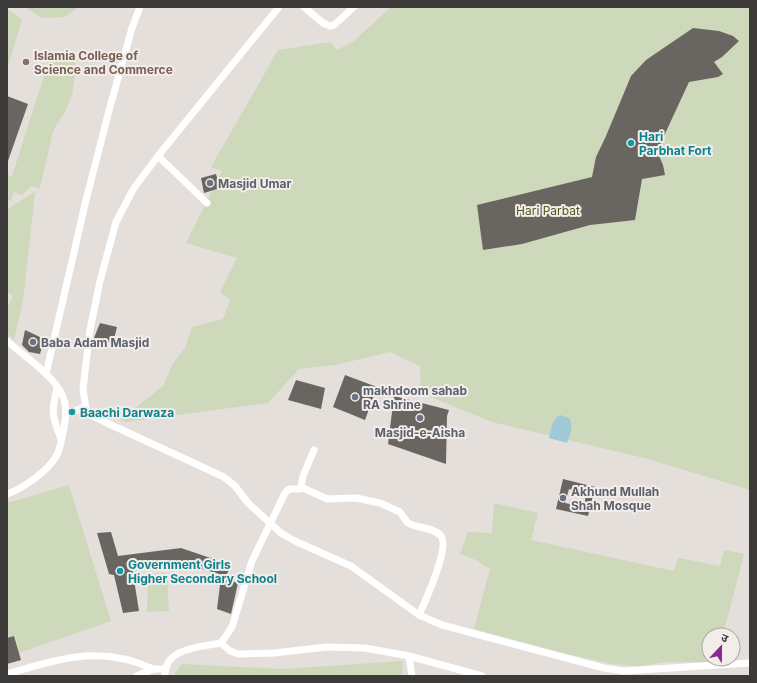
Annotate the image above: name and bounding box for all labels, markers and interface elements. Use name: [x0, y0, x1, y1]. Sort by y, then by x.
place label: Islamia College of Science and Commerce: [34, 48, 173, 77]
marker: Islamia College of Science and Commerce: [21, 57, 31, 67]
place label: Hari Parbhat Fort: [639, 129, 712, 158]
marker: Hari Parbhat Fort: [626, 138, 636, 148]
place label: Masjid Umar: [218, 176, 291, 191]
marker: Masjid Umar: [205, 178, 215, 188]
park label: Hari Parbat: [516, 203, 580, 218]
place label: Baba Adam Masjid: [41, 335, 149, 350]
marker: Baba Adam Masjid: [28, 337, 38, 347]
place label: makhdoom sahab RA Shrine: [363, 383, 468, 412]
marker: makhdoom sahab RA Shrine: [350, 392, 360, 402]
place label: Baachi Darwaza: [80, 405, 174, 420]
marker: Baachi Darwaza: [67, 407, 77, 417]
marker: Masjid-e-Aisha: [415, 413, 425, 423]
place label: Masjid-e-Aisha: [375, 425, 465, 440]
place label: Akhund Mullah Shah Mosque: [571, 484, 659, 513]
marker: Akhund Mullah Shah Mosque: [558, 493, 568, 503]
place label: Government Girls Higher Secondary School: [128, 557, 277, 586]
marker: Government Girls Higher Secondary School: [115, 566, 125, 576]
north arrow: [701, 627, 741, 667]
text: उ: [719, 630, 731, 646]

